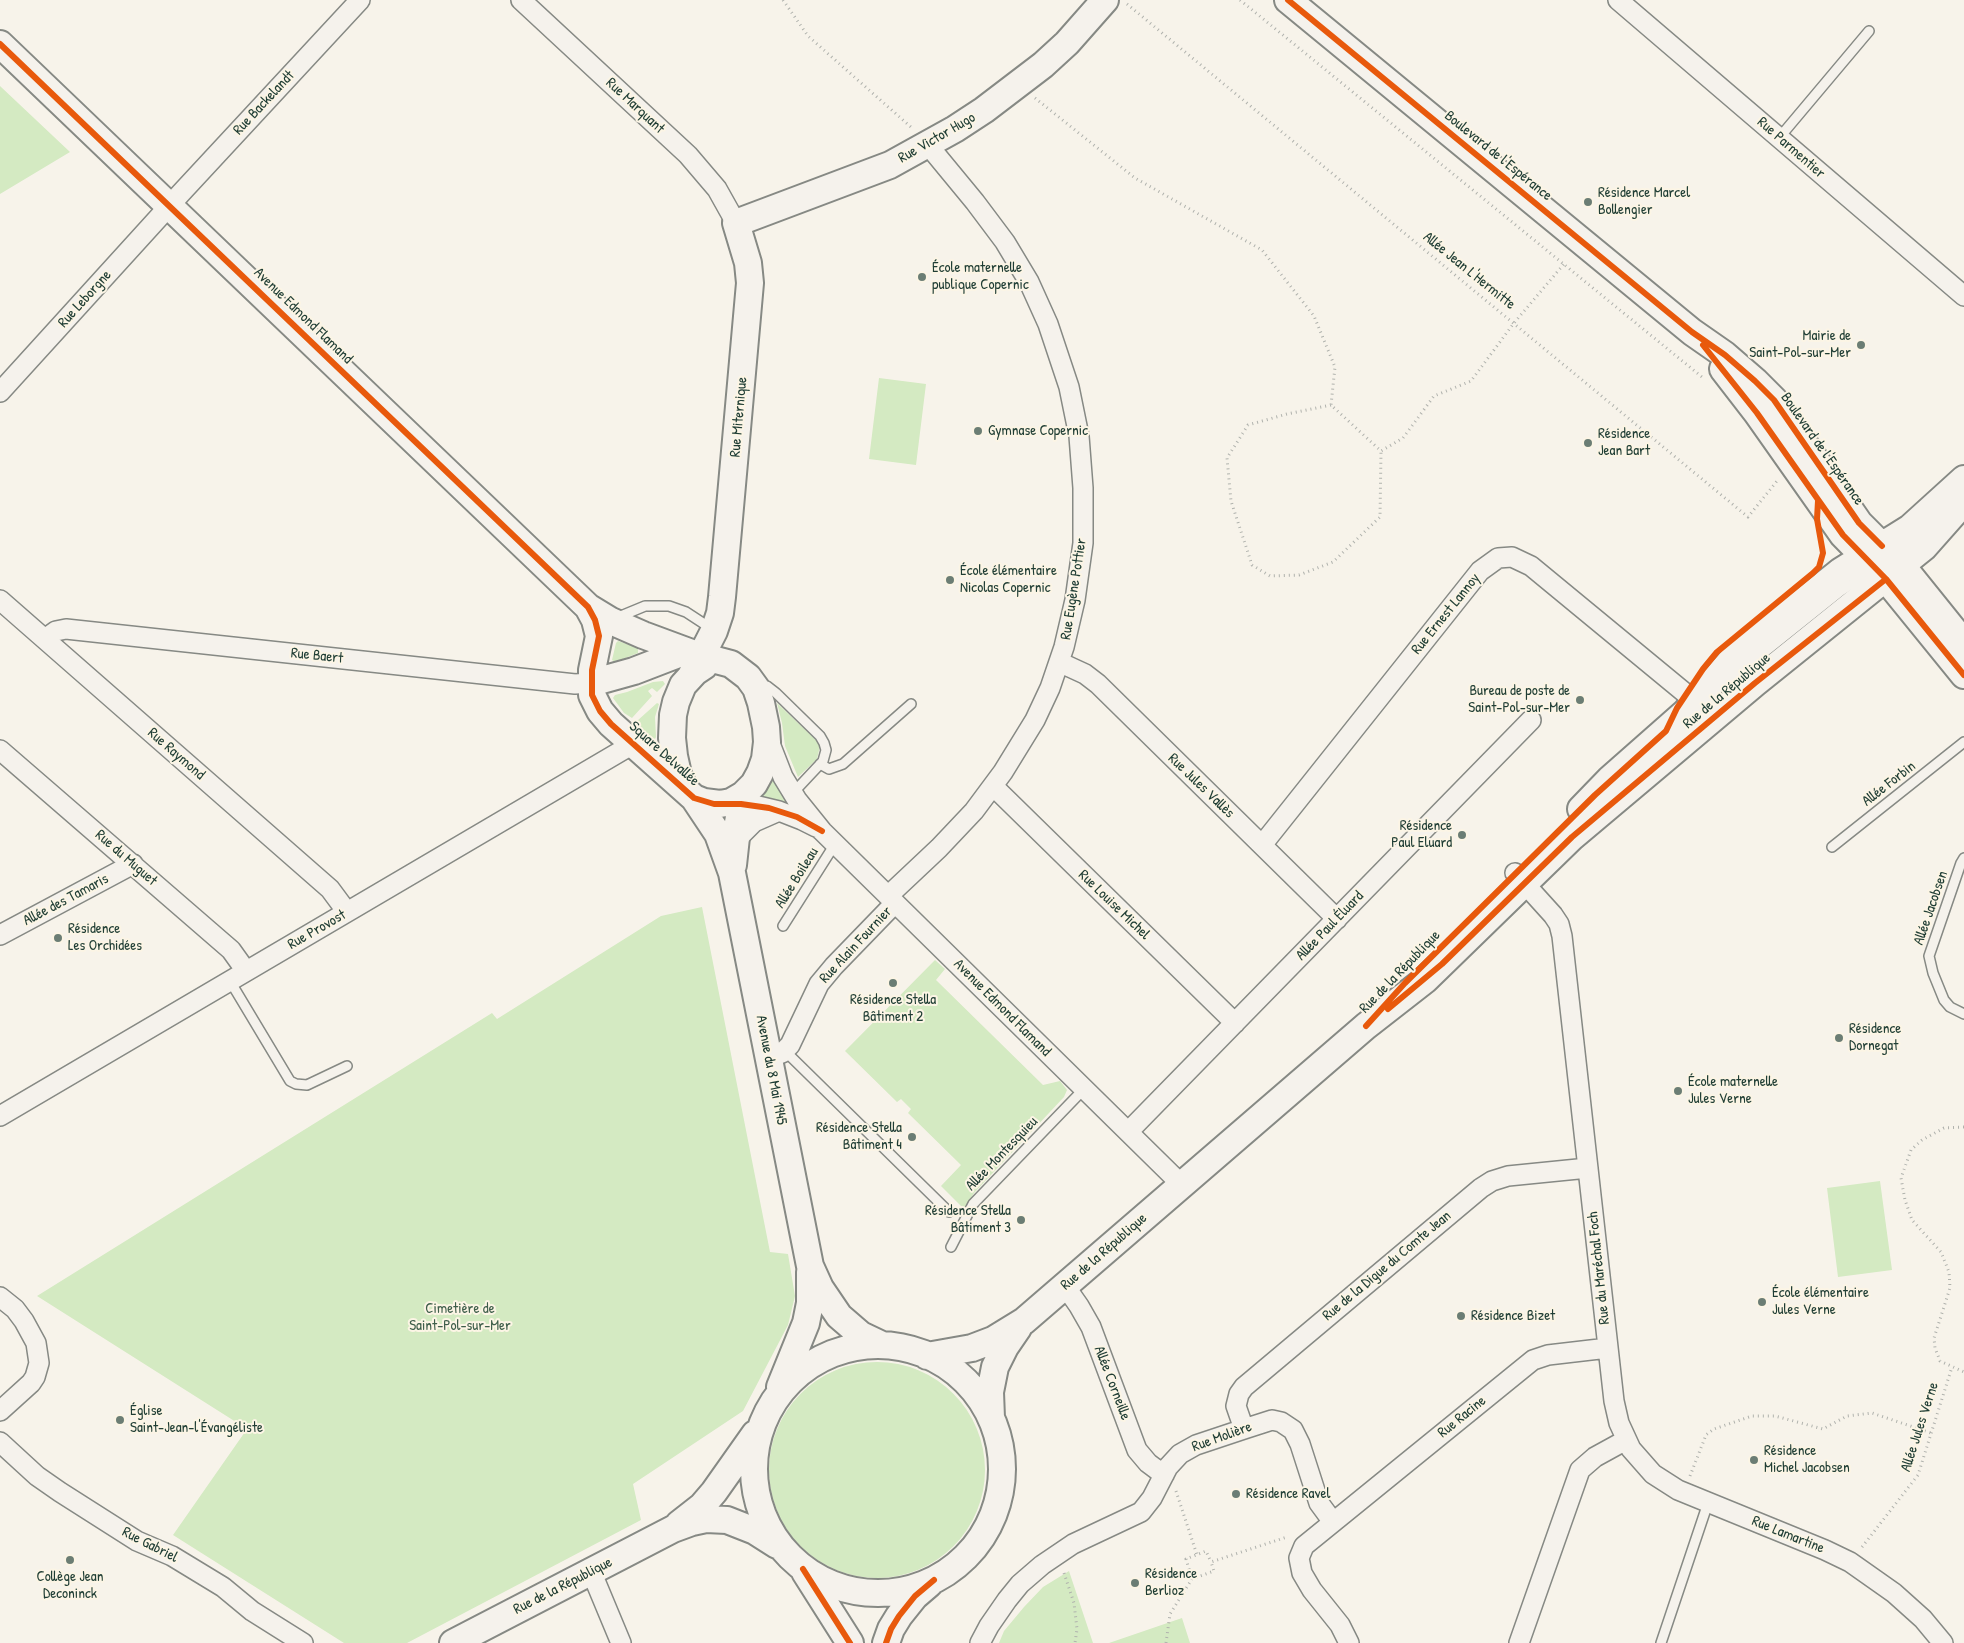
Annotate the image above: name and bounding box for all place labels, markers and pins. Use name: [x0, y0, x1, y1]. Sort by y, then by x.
place label: Résidence Marcel Bollengier: [1598, 184, 1690, 219]
marker: Résidence Marcel Bollengier: [1582, 196, 1594, 208]
place label: École maternelle publique Copernic: [932, 259, 1029, 294]
marker: École maternelle publique Copernic: [916, 271, 928, 283]
place label: Mairie de Saint-Pol-sur-Mer: [1749, 327, 1851, 362]
marker: Mairie de Saint-Pol-sur-Mer: [1855, 339, 1867, 351]
place label: Gymnase Copernic: [988, 422, 1088, 440]
marker: Gymnase Copernic: [972, 425, 984, 437]
place label: Résidence Jean Bart: [1598, 425, 1650, 460]
marker: Résidence Jean Bart: [1582, 437, 1594, 449]
place label: École élémentaire Nicolas Copernic: [960, 562, 1057, 597]
marker: École élémentaire Nicolas Copernic: [944, 574, 956, 586]
place label: Bureau de poste de Saint-Pol-sur-Mer: [1468, 682, 1570, 717]
marker: Bureau de poste de Saint-Pol-sur-Mer: [1574, 694, 1586, 706]
place label: Résidence Paul Eluard: [1391, 817, 1452, 852]
marker: Résidence Paul Eluard: [1456, 829, 1468, 841]
place label: Résidence Les Orchidées: [68, 920, 142, 955]
marker: Résidence Les Orchidées: [52, 932, 64, 944]
marker: Résidence Stella Bâtiment 2: [887, 977, 899, 989]
place label: Résidence Stella Bâtiment 2: [850, 991, 936, 1026]
place label: Résidence Dornegat: [1849, 1020, 1901, 1055]
marker: Résidence Dornegat: [1833, 1032, 1845, 1044]
place label: École maternelle Jules Verne: [1688, 1073, 1778, 1108]
marker: École maternelle Jules Verne: [1672, 1085, 1684, 1097]
place label: Résidence Stella Bâtiment 4: [816, 1119, 902, 1154]
marker: Résidence Stella Bâtiment 4: [906, 1131, 918, 1143]
place label: Résidence Stella Bâtiment 3: [925, 1202, 1011, 1237]
marker: Résidence Stella Bâtiment 3: [1015, 1214, 1027, 1226]
place label: École élémentaire Jules Verne: [1772, 1284, 1869, 1319]
marker: École élémentaire Jules Verne: [1756, 1296, 1768, 1308]
place label: Résidence Bizet: [1471, 1307, 1555, 1325]
marker: Résidence Bizet: [1455, 1310, 1467, 1322]
place label: Église Saint-Jean-l'Évangéliste: [130, 1402, 263, 1437]
marker: Église Saint-Jean-l'Évangéliste: [114, 1414, 126, 1426]
place label: Résidence Michel Jacobsen: [1764, 1442, 1850, 1477]
marker: Résidence Michel Jacobsen: [1748, 1454, 1760, 1466]
place label: Résidence Ravel: [1246, 1485, 1330, 1503]
marker: Résidence Ravel: [1230, 1488, 1242, 1500]
marker: Collège Jean Deconinck: [64, 1554, 76, 1566]
place label: Résidence Berlioz: [1145, 1565, 1197, 1600]
place label: Collège Jean Deconinck: [37, 1568, 103, 1603]
marker: Résidence Berlioz: [1129, 1577, 1141, 1589]

